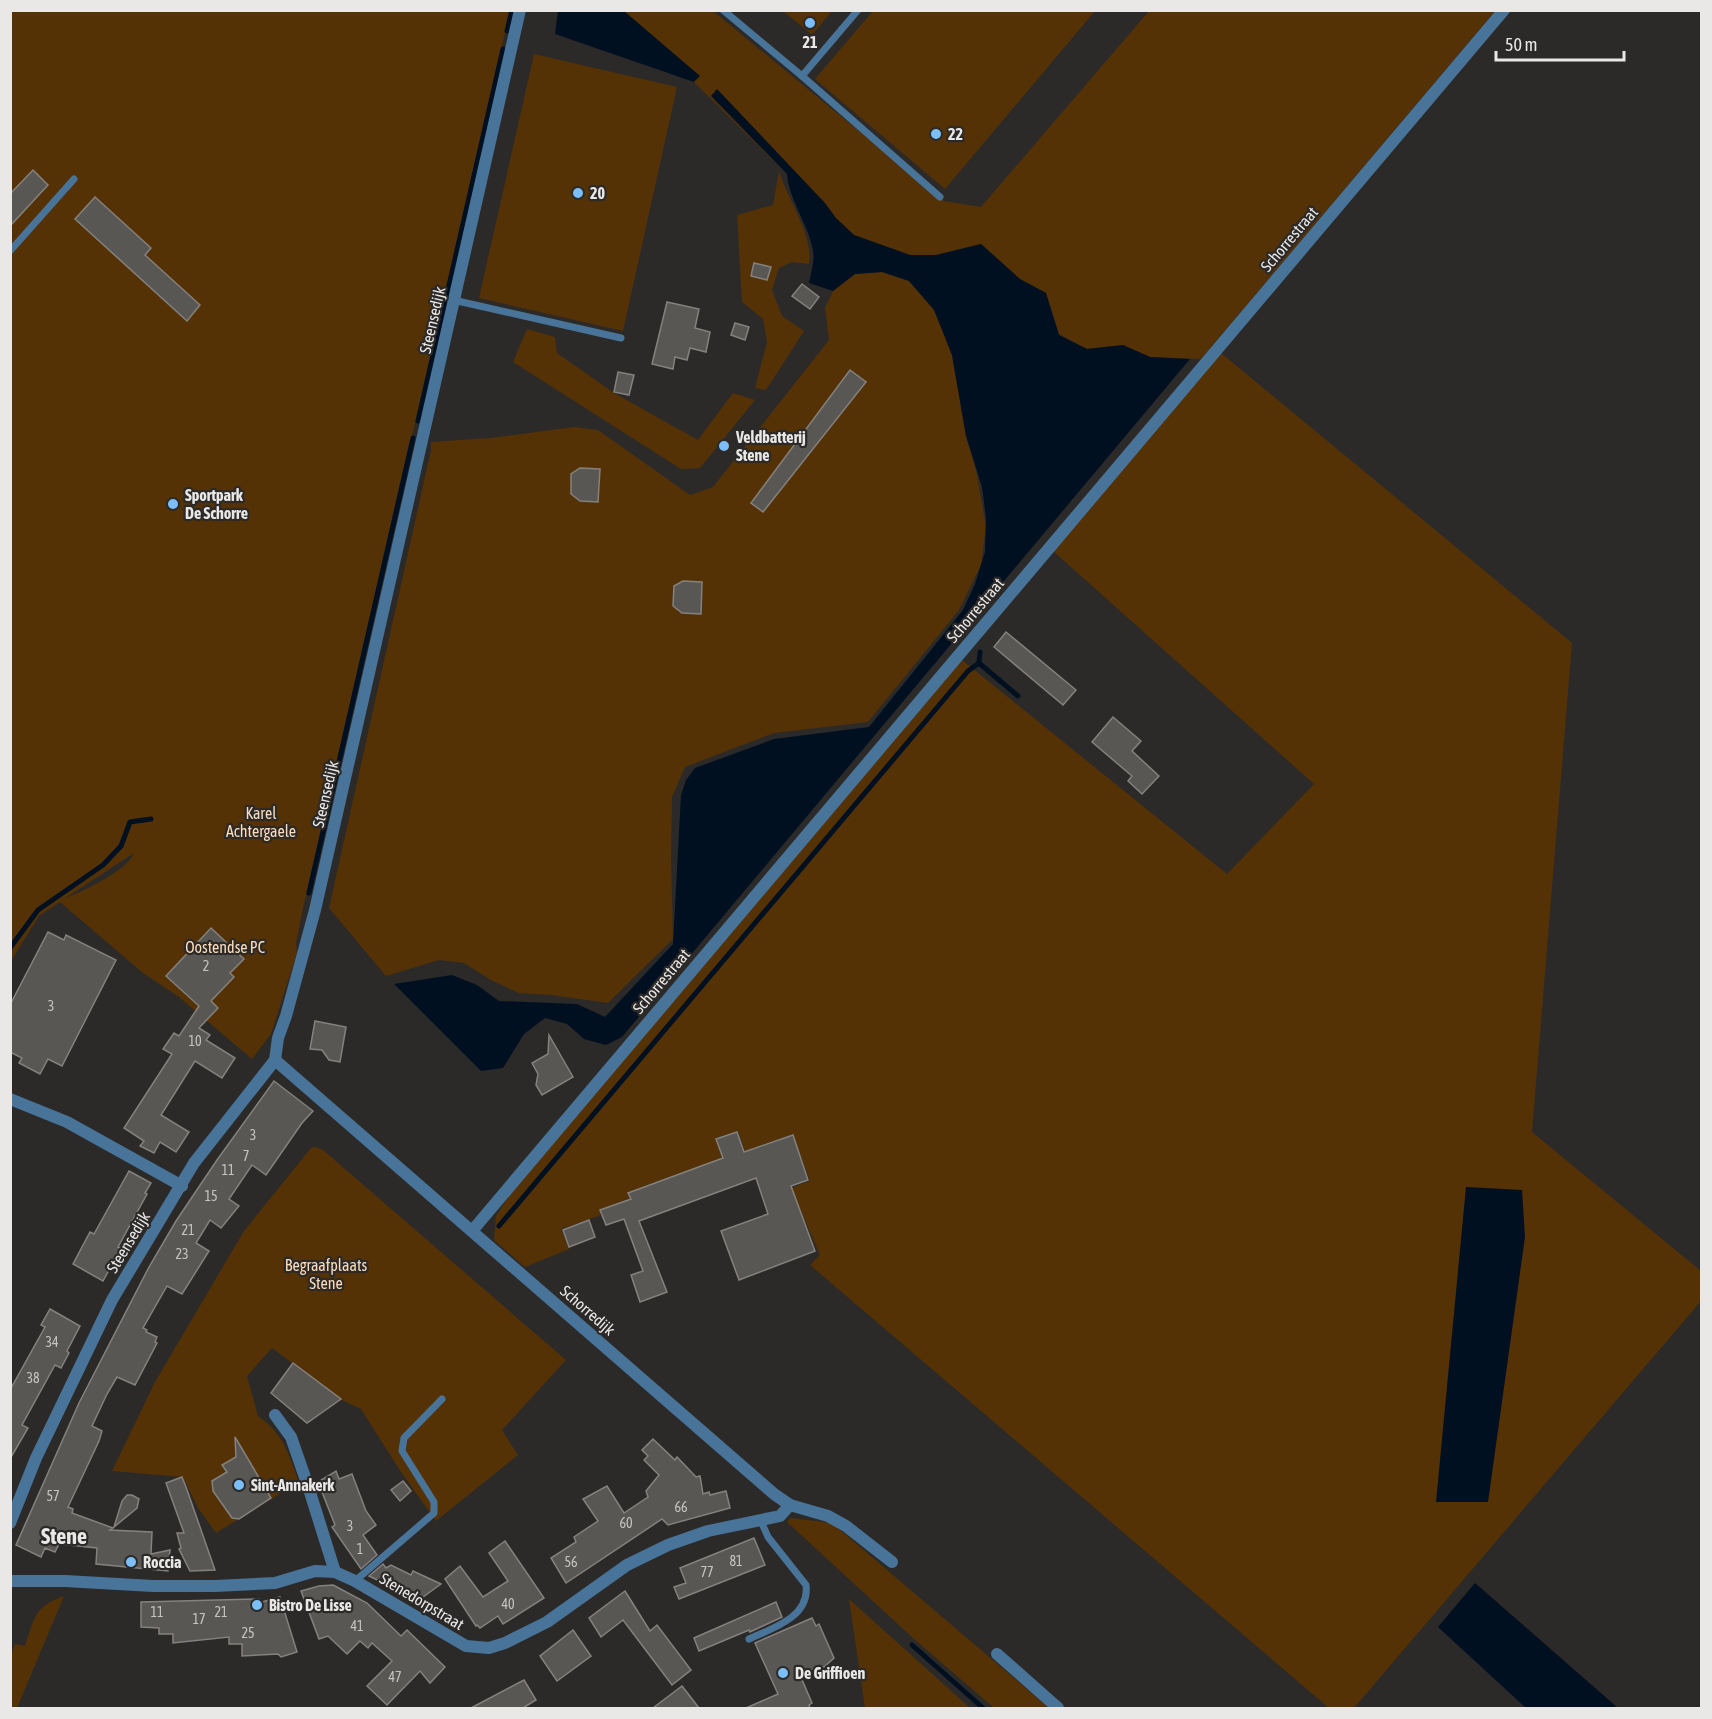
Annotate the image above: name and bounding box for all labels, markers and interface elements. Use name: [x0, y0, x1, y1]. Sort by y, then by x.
marker: 21: [803, 16, 817, 30]
scale bar: [1496, 24, 1624, 62]
place label: 21: [802, 33, 818, 51]
text: 50 m: [1505, 34, 1537, 55]
place label: 22: [948, 125, 963, 143]
marker: 22: [929, 127, 943, 141]
place label: 20: [590, 184, 606, 202]
marker: 20: [571, 186, 585, 200]
street label: Schorrestraat: [1257, 203, 1321, 275]
street label: Steensedijk: [416, 285, 449, 355]
place label: Veldbatterij Stene: [735, 428, 806, 464]
marker: Veldbatterij Stene: [717, 439, 731, 453]
place label: Sportpark De Schorre: [185, 486, 248, 522]
marker: Sportpark De Schorre: [166, 497, 180, 511]
street label: Schorrestraat: [943, 574, 1007, 646]
street label: Steensedijk: [309, 759, 342, 829]
park label: Karel Achtergaele: [226, 804, 296, 841]
park label: Oostendse PC: [185, 938, 265, 956]
street label: Schorrestraat: [629, 945, 693, 1017]
house number: 2: [203, 958, 209, 974]
house number: 3: [48, 998, 54, 1014]
house number: 10: [188, 1033, 202, 1049]
house number: 3: [250, 1127, 256, 1143]
house number: 7: [243, 1148, 249, 1164]
house number: 11: [221, 1162, 235, 1178]
house number: 15: [204, 1188, 218, 1204]
street label: Steensedijk: [103, 1208, 154, 1276]
house number: 21: [181, 1222, 195, 1238]
house number: 23: [175, 1246, 189, 1262]
park label: Begraafplaats Stene: [285, 1256, 368, 1292]
street label: Schorredijk: [556, 1281, 619, 1339]
house number: 34: [45, 1334, 59, 1350]
house number: 38: [26, 1370, 40, 1386]
place label: Sint-Annakerk: [251, 1476, 335, 1494]
marker: Sint-Annakerk: [232, 1478, 246, 1492]
house number: 57: [46, 1488, 60, 1504]
house number: 66: [674, 1499, 688, 1515]
house number: 60: [619, 1515, 633, 1531]
house number: 3: [347, 1518, 353, 1534]
district label: Stene: [41, 1523, 87, 1549]
house number: 1: [357, 1541, 363, 1557]
place label: Roccia: [143, 1553, 181, 1571]
house number: 81: [729, 1553, 743, 1569]
house number: 56: [564, 1554, 578, 1570]
marker: Roccia: [124, 1555, 138, 1569]
house number: 77: [700, 1564, 714, 1580]
street label: Stenedorpstraat: [376, 1569, 468, 1634]
place label: Bistro De Lisse: [269, 1596, 352, 1614]
house number: 40: [501, 1596, 515, 1612]
marker: Bistro De Lisse: [250, 1598, 264, 1612]
house number: 11: [150, 1604, 164, 1620]
house number: 21: [214, 1604, 228, 1620]
house number: 17: [192, 1611, 206, 1627]
house number: 41: [350, 1618, 364, 1634]
house number: 25: [241, 1625, 255, 1641]
place label: De Griffioen: [795, 1664, 865, 1682]
marker: De Griffioen: [776, 1666, 790, 1680]
house number: 47: [388, 1669, 402, 1685]

